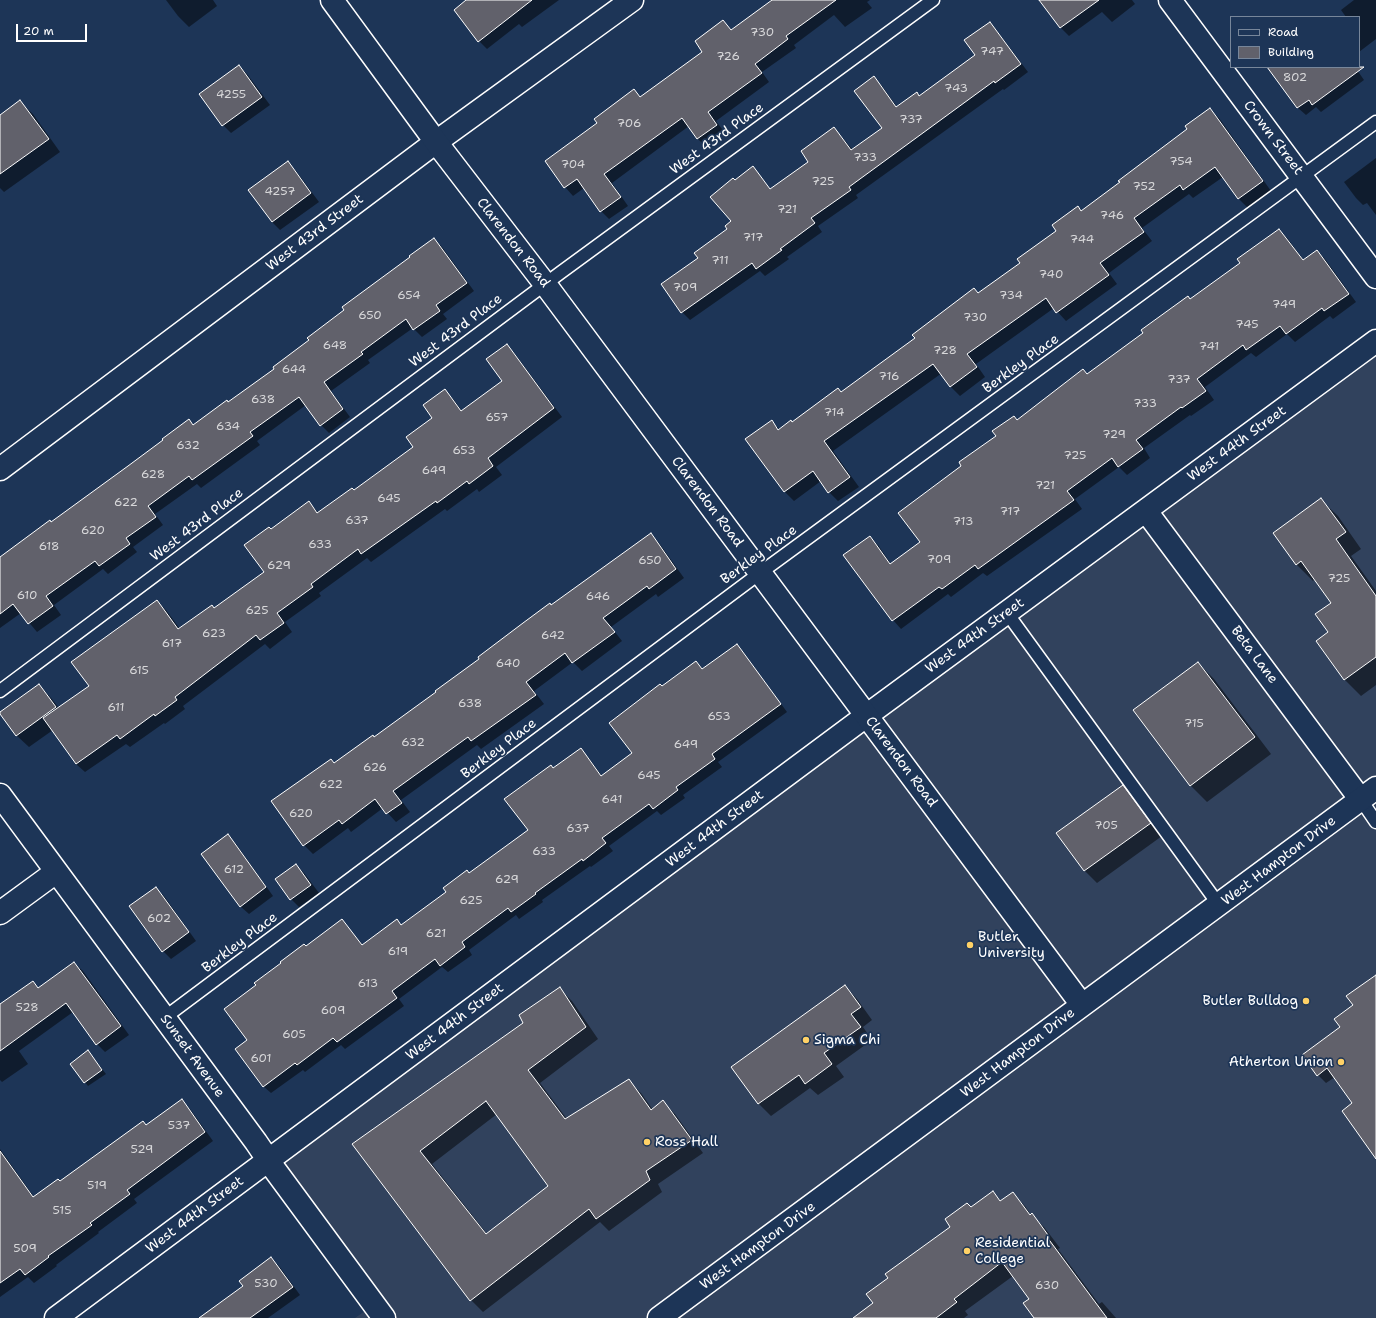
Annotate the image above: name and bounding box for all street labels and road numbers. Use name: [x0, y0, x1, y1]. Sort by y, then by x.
street label: Crown Street: [1240, 97, 1306, 179]
street label: West 43rd Place: [667, 99, 767, 179]
street label: West 43rd Street: [263, 191, 367, 275]
street label: Clarendon Road: [473, 195, 553, 291]
street label: West 43rd Place: [406, 291, 506, 371]
street label: Berkley Place: [980, 331, 1062, 397]
street label: West 44th Street: [1184, 403, 1290, 485]
street label: Clarendon Road: [667, 453, 747, 551]
street label: West 43rd Place: [147, 485, 247, 565]
street label: Berkley Place: [718, 522, 800, 588]
street label: West 44th Street: [922, 595, 1028, 677]
street label: Beta Lane: [1227, 623, 1281, 687]
street label: Clarendon Road: [861, 713, 941, 811]
street label: Berkley Place: [458, 715, 540, 783]
street label: West 44th Street: [663, 787, 767, 871]
street label: West Hampton Drive: [1219, 813, 1339, 909]
street label: Berkley Place: [199, 909, 281, 977]
street label: West 44th Street: [403, 980, 507, 1064]
street label: West Hampton Drive: [958, 1005, 1078, 1101]
street label: Sunset Avenue: [156, 1011, 228, 1101]
street label: West 44th Street: [143, 1173, 247, 1257]
street label: West Hampton Drive: [697, 1198, 819, 1294]

